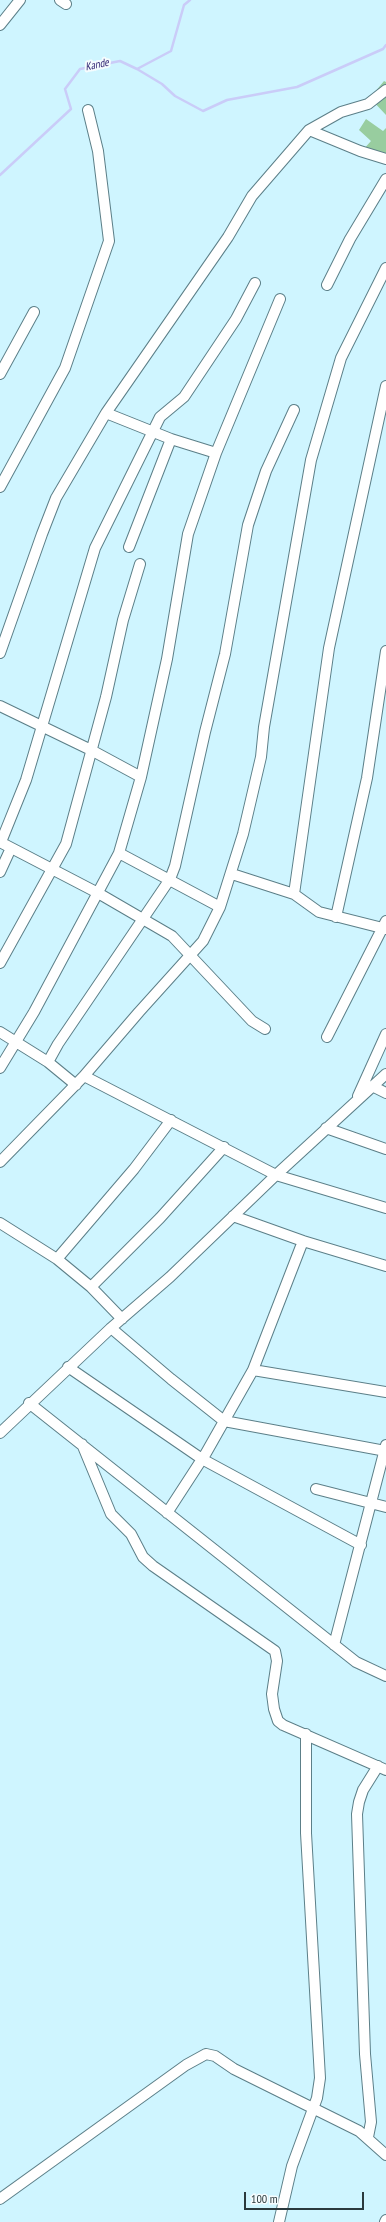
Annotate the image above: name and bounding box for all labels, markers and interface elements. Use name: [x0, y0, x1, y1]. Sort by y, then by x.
water label: Kande: [84, 56, 110, 74]
scale bar: [246, 2184, 366, 2210]
text: 100 m: [251, 2191, 278, 2206]

